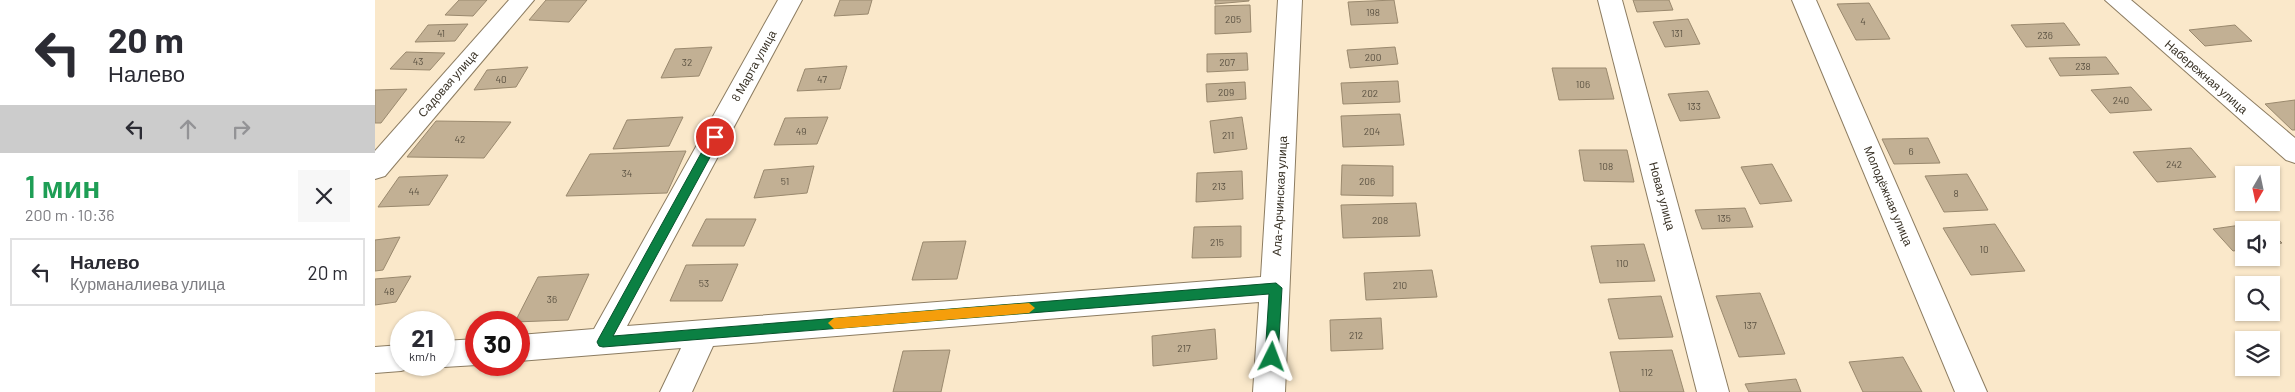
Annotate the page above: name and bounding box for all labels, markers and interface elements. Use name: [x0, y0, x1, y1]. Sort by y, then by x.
house number: 198: [1366, 6, 1380, 18]
house number: 205: [1225, 13, 1241, 25]
house number: 4: [1860, 15, 1866, 27]
text: 20 m: [108, 18, 184, 60]
icon: left: [25, 20, 90, 85]
house number: 41: [437, 27, 445, 39]
street label: 8 Марта улица: [728, 27, 779, 104]
house number: 131: [1671, 27, 1683, 39]
house number: 236: [2037, 29, 2053, 41]
street label: Набережная улица: [2162, 36, 2251, 117]
street label: Садовая улица: [414, 47, 481, 120]
house number: 200: [1365, 51, 1381, 63]
house number: 43: [413, 55, 423, 67]
house number: 32: [682, 56, 692, 68]
house number: 207: [1219, 56, 1235, 68]
text: Налево: [108, 60, 185, 86]
house number: 238: [2075, 60, 2091, 72]
house number: 40: [495, 73, 507, 85]
house number: 47: [817, 73, 827, 85]
house number: 106: [1576, 78, 1590, 90]
house number: 209: [1218, 86, 1234, 98]
house number: 202: [1362, 87, 1378, 99]
house number: 240: [2113, 94, 2129, 106]
house number: 133: [1687, 100, 1701, 112]
icon: left: [121, 115, 149, 143]
icon: ahead: [174, 115, 202, 143]
icon: right: [227, 115, 255, 143]
pin: [694, 116, 736, 158]
icon: arrive: [701, 123, 729, 151]
house number: 49: [796, 125, 806, 137]
house number: 204: [1364, 125, 1380, 137]
house number: 211: [1222, 129, 1234, 141]
house number: 42: [455, 133, 465, 145]
street label: Ала-Арчинская улица: [1269, 135, 1290, 257]
street label: Молодёжная улица: [1861, 144, 1916, 248]
house number: 6: [1908, 145, 1914, 157]
house number: 242: [2166, 158, 2182, 170]
house number: 108: [1599, 160, 1613, 172]
street label: Новая улица: [1646, 160, 1679, 232]
north arrow: [2235, 166, 2280, 211]
map controls: [2235, 166, 2280, 376]
house number: 34: [622, 167, 632, 179]
text: 1 мин: [25, 168, 100, 204]
button: close: [298, 170, 350, 222]
house number: 51: [781, 175, 789, 187]
house number: 206: [1359, 175, 1375, 187]
house number: 213: [1212, 180, 1226, 192]
house number: 44: [408, 185, 420, 197]
house number: 8: [1953, 187, 1959, 199]
text: 200 m · 10:36: [25, 205, 114, 224]
house number: 135: [1717, 212, 1731, 224]
house number: 208: [1372, 214, 1388, 226]
button: sound: [2235, 221, 2280, 266]
house number: 215: [1210, 236, 1224, 248]
house number: 10: [1979, 243, 1989, 255]
text: Налево: [70, 250, 140, 273]
house number: 110: [1616, 257, 1628, 269]
icon: left: [27, 258, 55, 286]
text: 20 m: [308, 261, 348, 284]
text: Курманалиева улица: [70, 274, 225, 293]
button: search: [2235, 276, 2280, 321]
house number: 53: [699, 277, 709, 289]
house number: 210: [1393, 279, 1407, 291]
house number: 48: [384, 285, 394, 297]
house number: 36: [547, 293, 557, 305]
speed limit sign: 30: [465, 311, 530, 376]
house number: 137: [1743, 319, 1757, 331]
text: 21: [411, 322, 434, 352]
house number: 212: [1349, 329, 1363, 341]
position arrow: [1245, 330, 1297, 382]
button: layers: [2235, 331, 2280, 376]
house number: 217: [1177, 342, 1191, 354]
text: km/h: [409, 349, 436, 363]
house number: 112: [1641, 366, 1653, 378]

